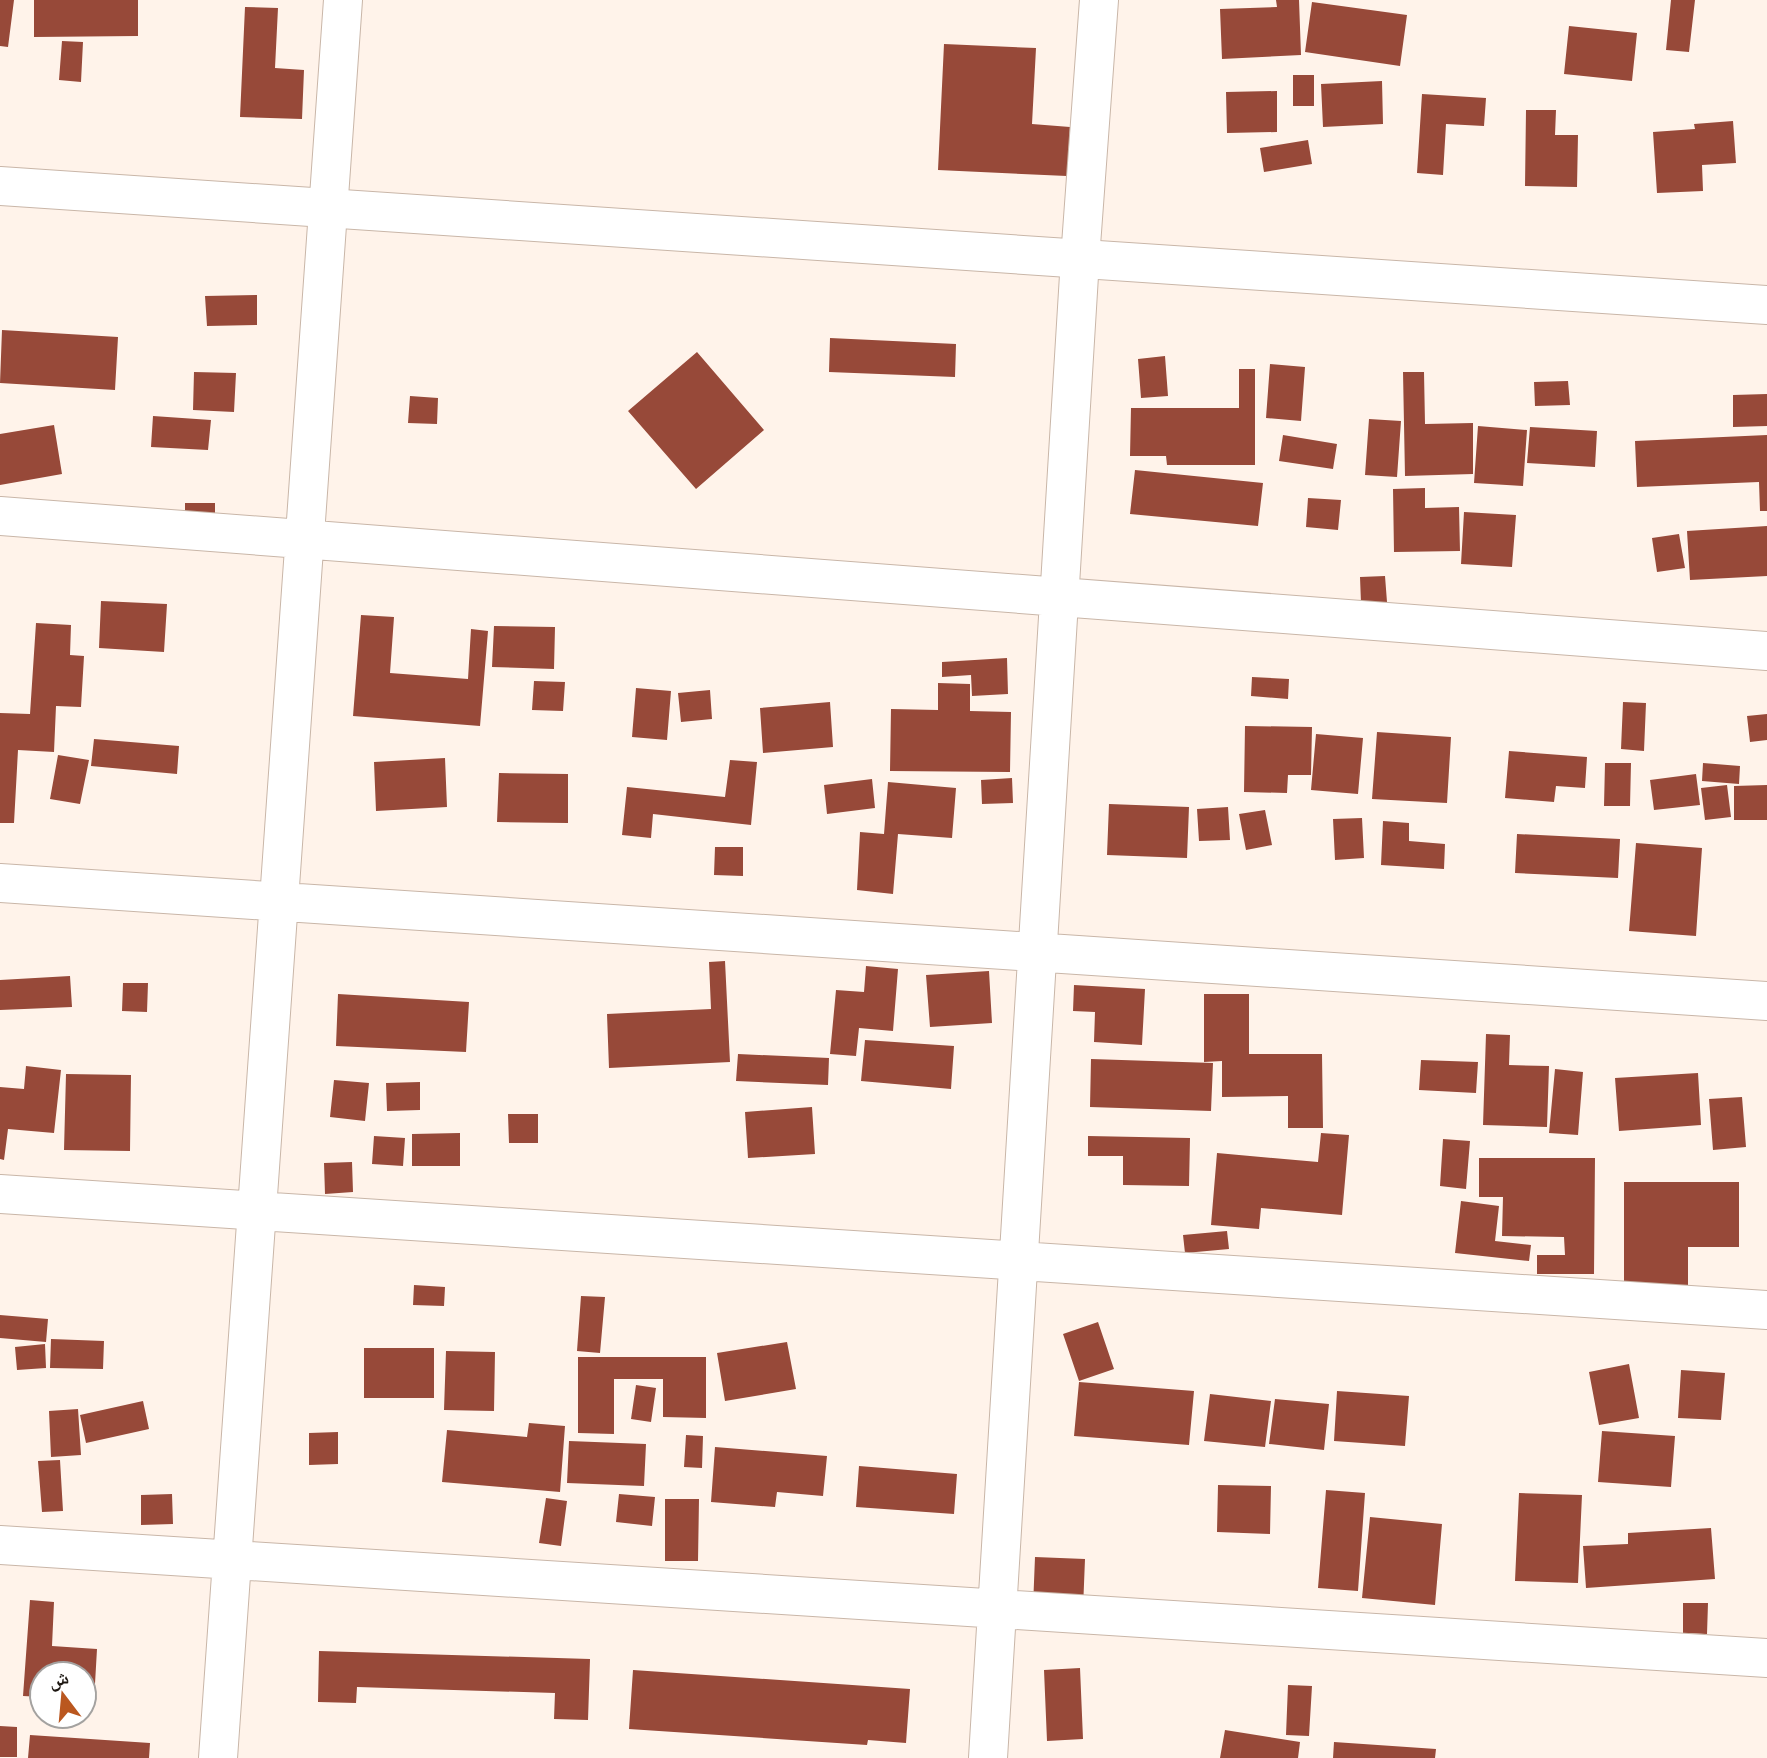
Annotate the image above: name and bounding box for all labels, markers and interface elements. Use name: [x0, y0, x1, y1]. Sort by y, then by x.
north arrow: [28, 1660, 98, 1730]
text: ش: [46, 1665, 71, 1693]

